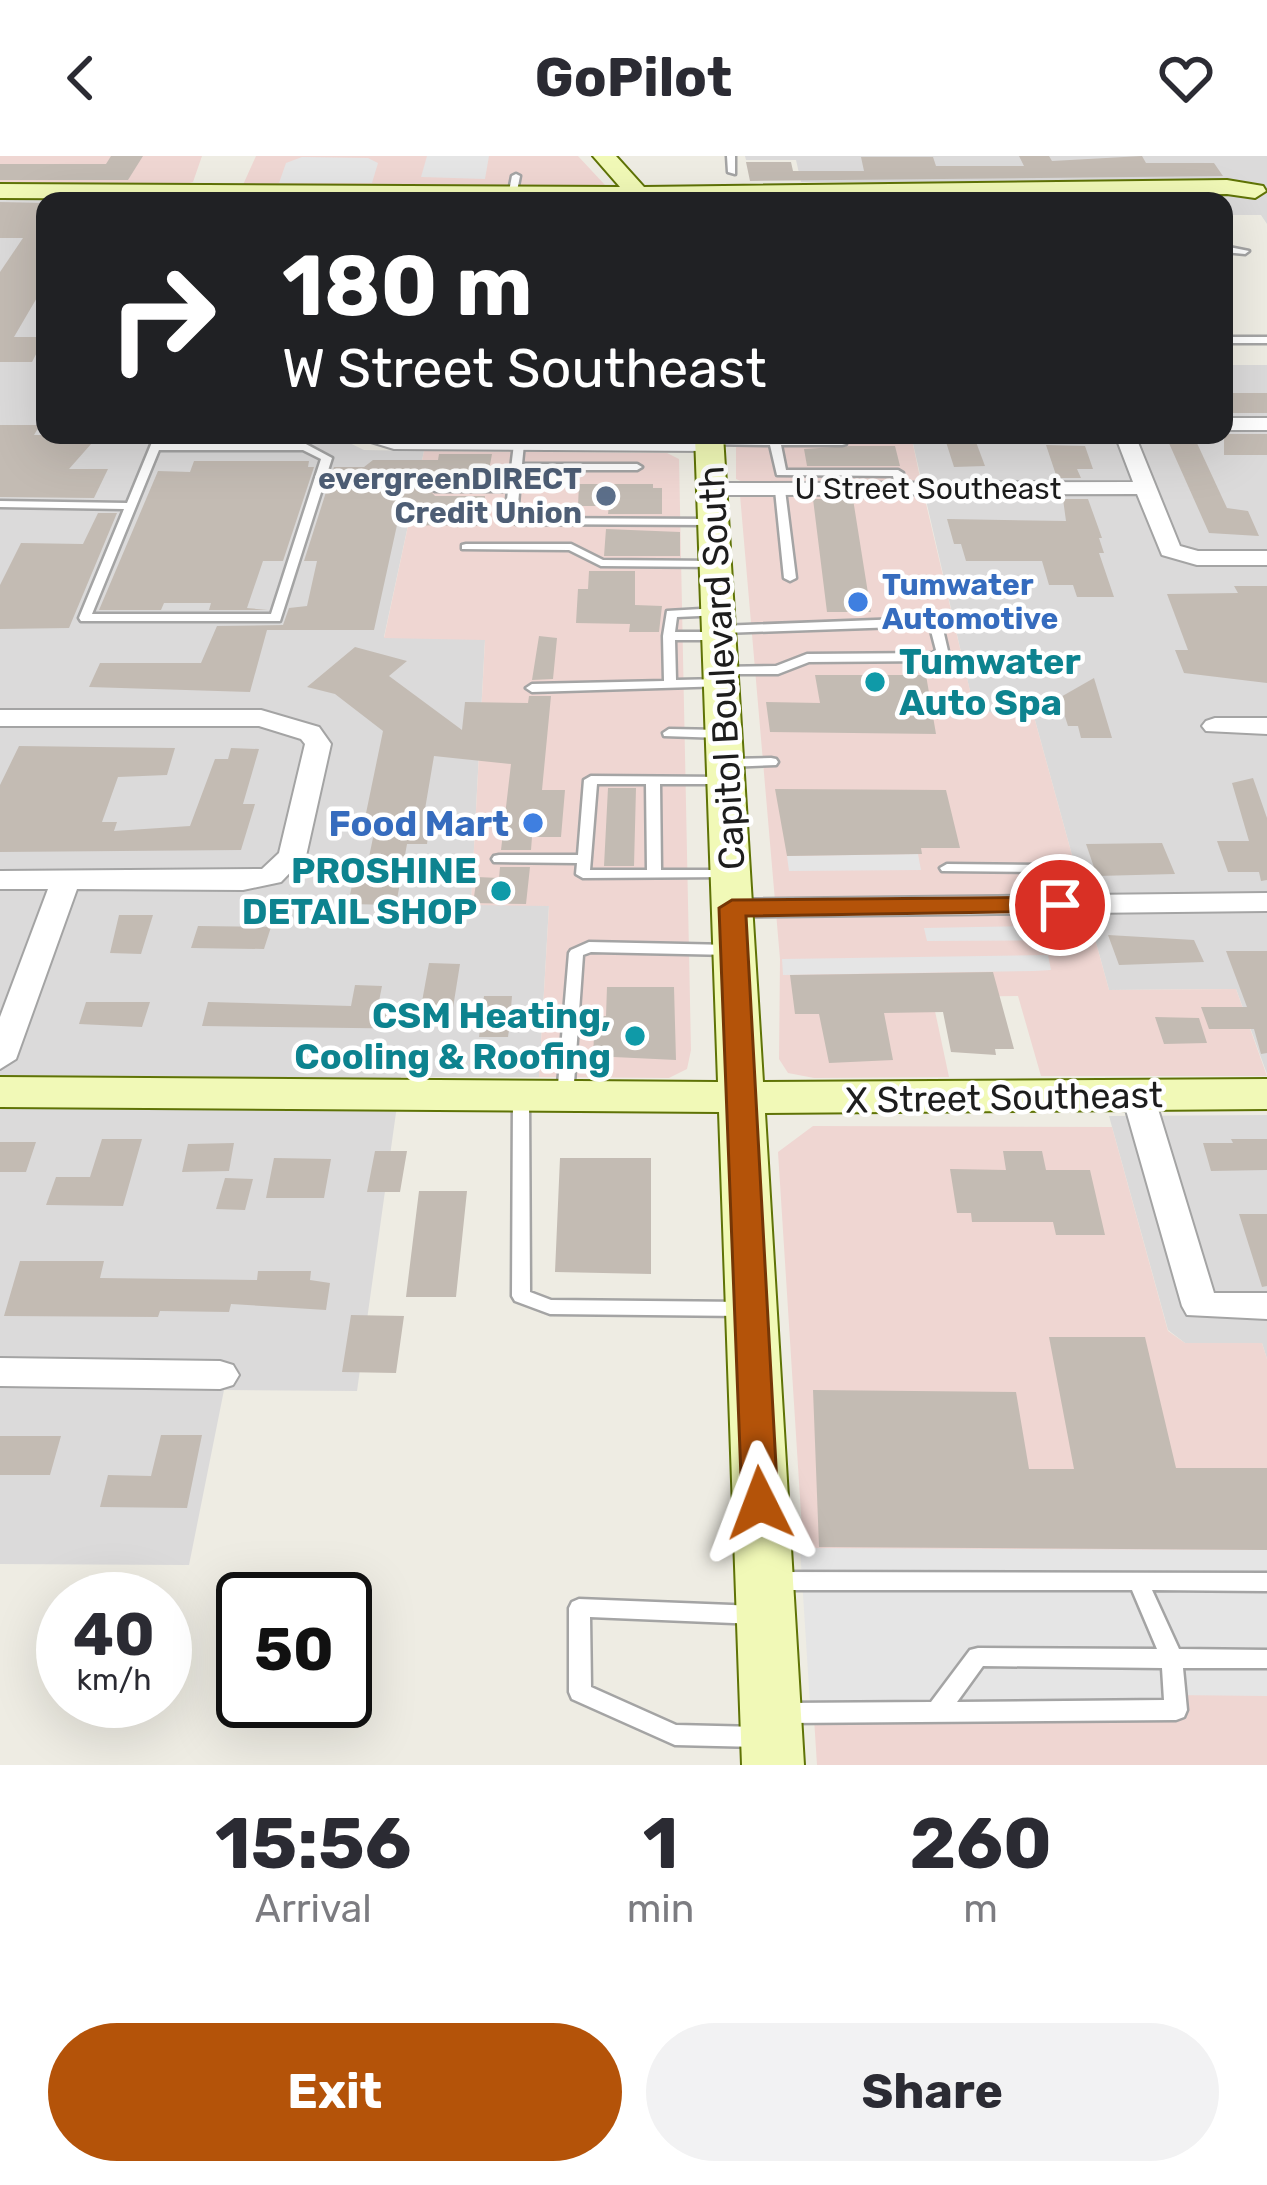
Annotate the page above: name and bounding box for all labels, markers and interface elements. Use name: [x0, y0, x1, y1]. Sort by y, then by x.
icon: back: [48, 45, 114, 111]
icon: heart: [1153, 45, 1219, 111]
text: GoPilot: [535, 46, 732, 110]
text: 180 m: [282, 236, 533, 336]
icon: right: [84, 240, 240, 396]
text: W Street Southeast: [282, 337, 767, 401]
place label: evergreenDIRECT Credit Union: [318, 461, 582, 531]
street label: Capitol Boulevard South: [689, 465, 754, 871]
street label: U Street Southeast: [795, 471, 1062, 507]
marker: evergreenDIRECT Credit Union: [593, 483, 619, 509]
place label: Tumwater Automotive: [882, 567, 1058, 637]
marker: Tumwater Automotive: [845, 589, 871, 615]
place label: Tumwater Auto Spa: [899, 640, 1081, 724]
marker: Tumwater Auto Spa: [862, 669, 888, 695]
place label: Food Mart: [329, 802, 509, 845]
marker: Food Mart: [520, 810, 546, 836]
place label: PROSHINE DETAIL SHOP: [242, 849, 477, 933]
pin: [1009, 854, 1111, 956]
icon: arrive: [1027, 872, 1093, 938]
marker: PROSHINE DETAIL SHOP: [488, 878, 514, 904]
place label: CSM Heating, Cooling & Roofing: [294, 994, 611, 1078]
marker: CSM Heating, Cooling & Roofing: [622, 1023, 648, 1049]
street label: X Street Southeast: [845, 1073, 1163, 1122]
position arrow: [697, 1440, 823, 1566]
speed limit sign: 50: [216, 1572, 372, 1728]
text: 40: [73, 1599, 155, 1670]
text: km/h: [77, 1662, 151, 1698]
text: 15:56: [215, 1801, 412, 1886]
text: 1: [643, 1801, 678, 1886]
text: 260: [909, 1801, 1052, 1886]
text: Arrival: [255, 1886, 372, 1932]
text: min: [627, 1886, 694, 1932]
text: m: [963, 1886, 998, 1932]
button: Exit: [48, 2023, 622, 2161]
button: Share: [646, 2023, 1219, 2161]

